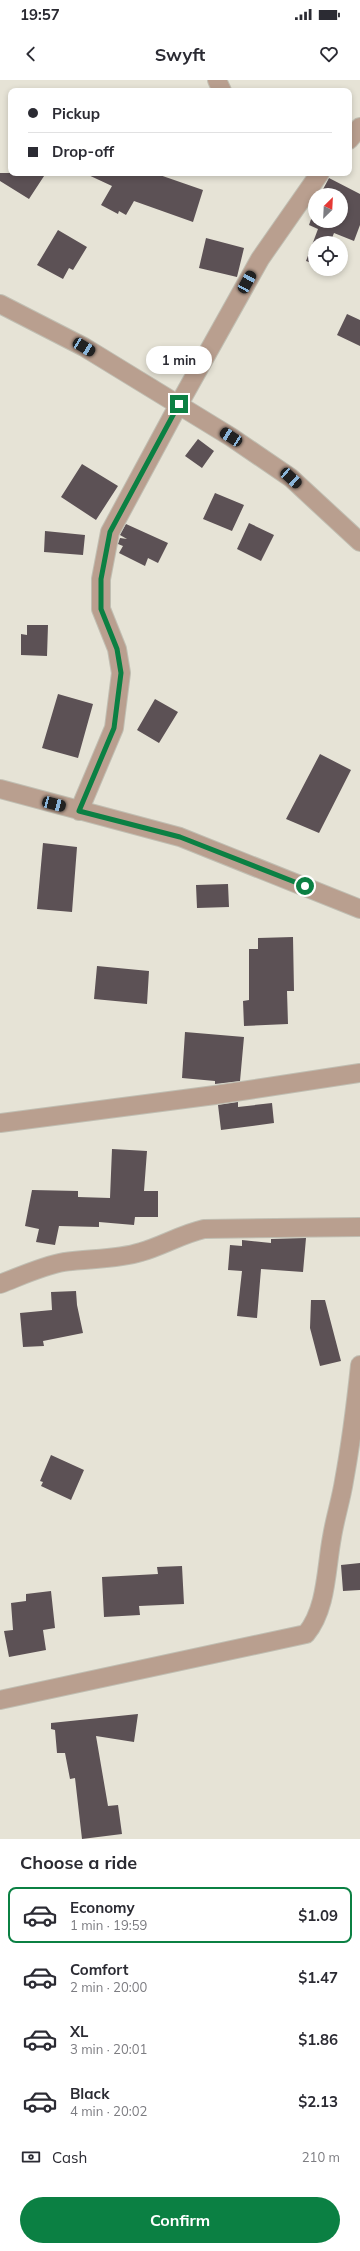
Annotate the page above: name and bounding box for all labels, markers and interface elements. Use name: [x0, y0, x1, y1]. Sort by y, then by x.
text: 19:57: [20, 5, 60, 24]
icon: back: [20, 43, 42, 65]
text: Swyft: [155, 43, 205, 66]
icon: heart: [318, 43, 340, 65]
text: Pickup: [52, 104, 100, 123]
text: Drop-off: [52, 142, 114, 161]
north arrow: [308, 188, 348, 228]
map controls: [308, 188, 348, 276]
button: locate: [308, 236, 348, 276]
car: [236, 269, 258, 295]
car: [71, 336, 97, 358]
callout: 1 min: [146, 346, 212, 374]
text: 1 min: [162, 352, 196, 368]
route end: [170, 395, 188, 413]
car: [218, 425, 244, 449]
car: [278, 466, 304, 490]
car: [41, 795, 67, 813]
route start: [296, 877, 314, 895]
text: Choose a ride: [20, 1851, 137, 1874]
icon: car: [22, 1897, 58, 1933]
text: Economy: [70, 1898, 135, 1917]
text: $1.09: [298, 1906, 338, 1925]
text: 1 min · 19:59: [70, 1917, 147, 1933]
icon: car: [22, 1959, 58, 1995]
text: Comfort: [70, 1960, 128, 1979]
text: $1.47: [298, 1968, 338, 1987]
text: 2 min · 20:00: [70, 1979, 147, 1995]
icon: car: [22, 2021, 58, 2057]
text: XL: [70, 2022, 88, 2041]
text: $1.86: [298, 2030, 338, 2049]
text: 3 min · 20:01: [70, 2041, 147, 2057]
icon: car: [22, 2083, 58, 2119]
text: Black: [70, 2084, 109, 2103]
text: $2.13: [298, 2092, 338, 2111]
text: 4 min · 20:02: [70, 2103, 147, 2119]
icon: cash: [20, 2146, 42, 2168]
text: Cash: [52, 2148, 87, 2167]
text: 210 m: [302, 2149, 340, 2165]
button: Confirm: [20, 2197, 340, 2243]

